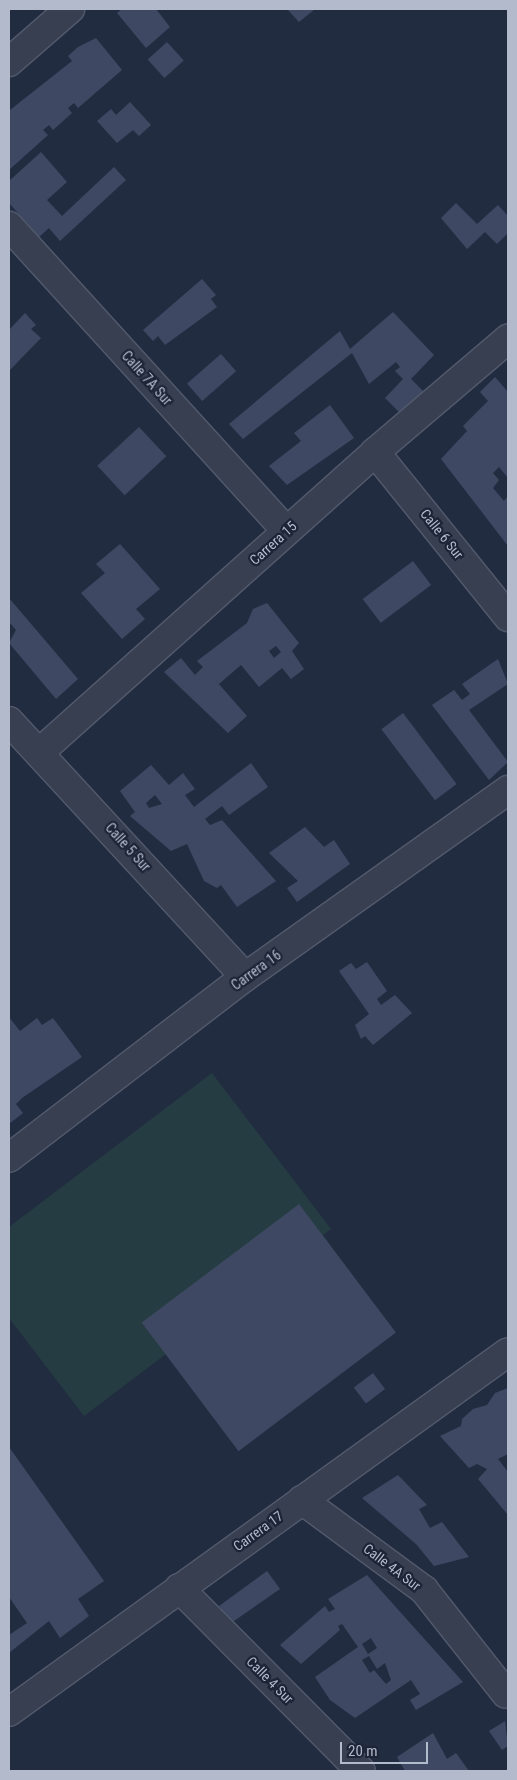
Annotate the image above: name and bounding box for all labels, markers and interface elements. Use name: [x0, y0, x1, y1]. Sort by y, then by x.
street label: Calle 7A Sur: [118, 347, 176, 409]
street label: Calle 6 Sur: [417, 506, 467, 562]
street label: Carrera 15: [246, 518, 300, 568]
street label: Calle 5 Sur: [102, 819, 154, 875]
street label: Carrera 16: [228, 946, 284, 994]
street label: Carrera 17: [230, 1507, 286, 1555]
street label: Calle 4A Sur: [360, 1540, 424, 1594]
street label: Calle 4 Sur: [243, 1653, 297, 1707]
scale bar: [342, 1732, 430, 1764]
text: 20 m: [348, 1742, 378, 1760]

